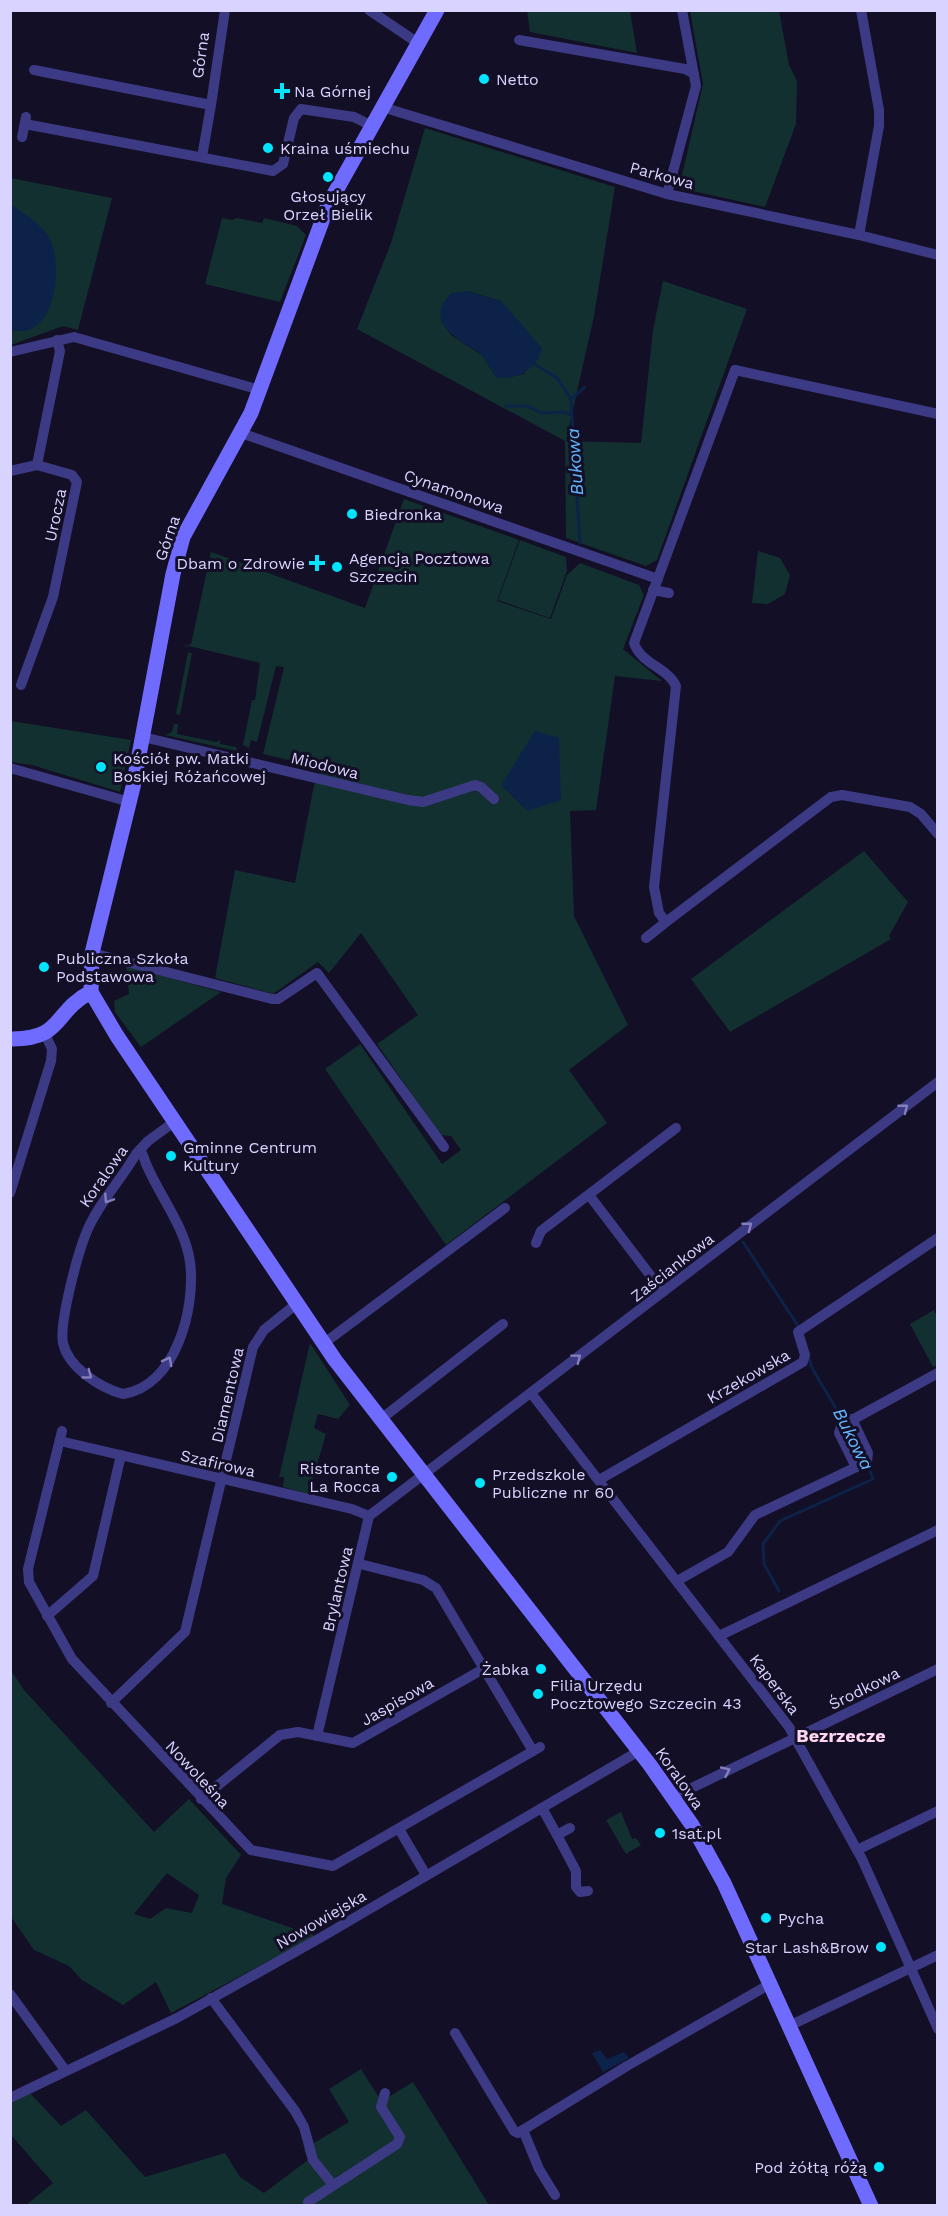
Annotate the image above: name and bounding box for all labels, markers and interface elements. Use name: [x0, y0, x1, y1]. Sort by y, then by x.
street label: Górna: [188, 31, 213, 80]
place label: Netto: [496, 70, 539, 89]
marker: Netto: [477, 72, 491, 86]
place label: Na Górnej: [294, 82, 371, 101]
marker: Na Górnej: [275, 84, 289, 98]
place label: Kraina uśmiechu: [280, 139, 410, 158]
marker: Kraina uśmiechu: [261, 141, 275, 155]
street label: Parkowa: [628, 158, 696, 193]
marker: Głosujący Orzeł Bielik: [321, 170, 335, 184]
place label: Głosujący Orzeł Bielik: [283, 187, 373, 224]
water label: Bukowa: [562, 428, 587, 496]
street label: Cynamonowa: [401, 465, 506, 517]
street label: Urocza: [41, 487, 70, 543]
place label: Biedronka: [364, 505, 442, 524]
marker: Biedronka: [345, 507, 359, 521]
street label: Górna: [151, 513, 184, 563]
place label: Agencja Pocztowa Szczecin: [349, 549, 490, 586]
place label: Dbam o Zdrowie: [176, 554, 305, 573]
marker: Dbam o Zdrowie: [310, 556, 324, 570]
marker: Agencja Pocztowa Szczecin: [330, 560, 344, 574]
street label: Miodowa: [289, 748, 361, 783]
place label: Kościół pw. Matki Boskiej Różańcowej: [113, 749, 266, 786]
marker: Kościół pw. Matki Boskiej Różańcowej: [94, 760, 108, 774]
place label: Publiczna Szkoła Podstawowa: [56, 949, 188, 986]
marker: Publiczna Szkoła Podstawowa: [37, 960, 51, 974]
one-way arrow: [897, 1105, 908, 1116]
place label: Gminne Centrum Kultury: [183, 1138, 317, 1175]
street label: Koralowa: [75, 1142, 132, 1211]
marker: Gminne Centrum Kultury: [164, 1149, 178, 1163]
one-way arrow: [103, 1193, 115, 1203]
one-way arrow: [742, 1222, 753, 1233]
street label: Zaściankowa: [627, 1229, 718, 1306]
street label: Krzekowska: [703, 1345, 793, 1408]
street label: Diamentowa: [207, 1346, 248, 1445]
one-way arrow: [571, 1354, 582, 1365]
one-way arrow: [161, 1357, 172, 1367]
one-way arrow: [81, 1367, 92, 1378]
water label: Bukowa: [829, 1404, 878, 1474]
street label: Szafirowa: [179, 1446, 257, 1481]
place label: Ristorante La Rocca: [299, 1459, 380, 1496]
place label: Przedszkole Publiczne nr 60: [492, 1465, 614, 1502]
marker: Ristorante La Rocca: [385, 1470, 399, 1484]
marker: Przedszkole Publiczne nr 60: [473, 1476, 487, 1490]
street label: Brylantowa: [318, 1544, 357, 1634]
street label: Kaperska: [746, 1650, 804, 1718]
place label: Żabka: [482, 1660, 529, 1679]
marker: Żabka: [534, 1662, 548, 1676]
street label: Środkowa: [826, 1663, 903, 1714]
street label: Jaspisowa: [358, 1673, 437, 1730]
place label: Filia Urzędu Pocztowego Szczecin 43: [550, 1676, 742, 1713]
marker: Filia Urzędu Pocztowego Szczecin 43: [531, 1687, 545, 1701]
district label: Bezrzecze: [796, 1725, 886, 1746]
street label: Nowoleśna: [162, 1737, 234, 1812]
street label: Koralowa: [651, 1744, 708, 1813]
one-way arrow: [719, 1766, 730, 1778]
place label: 1sat.pl: [672, 1824, 721, 1843]
marker: 1sat.pl: [653, 1826, 667, 1840]
street label: Nowowiejska: [273, 1886, 370, 1953]
place label: Pycha: [778, 1909, 824, 1928]
marker: Pycha: [759, 1911, 773, 1925]
place label: Star Lash&Brow: [745, 1938, 869, 1957]
marker: Star Lash&Brow: [874, 1940, 888, 1954]
place label: Pod żółtą różą: [754, 2158, 867, 2177]
marker: Pod żółtą różą: [872, 2160, 886, 2174]

